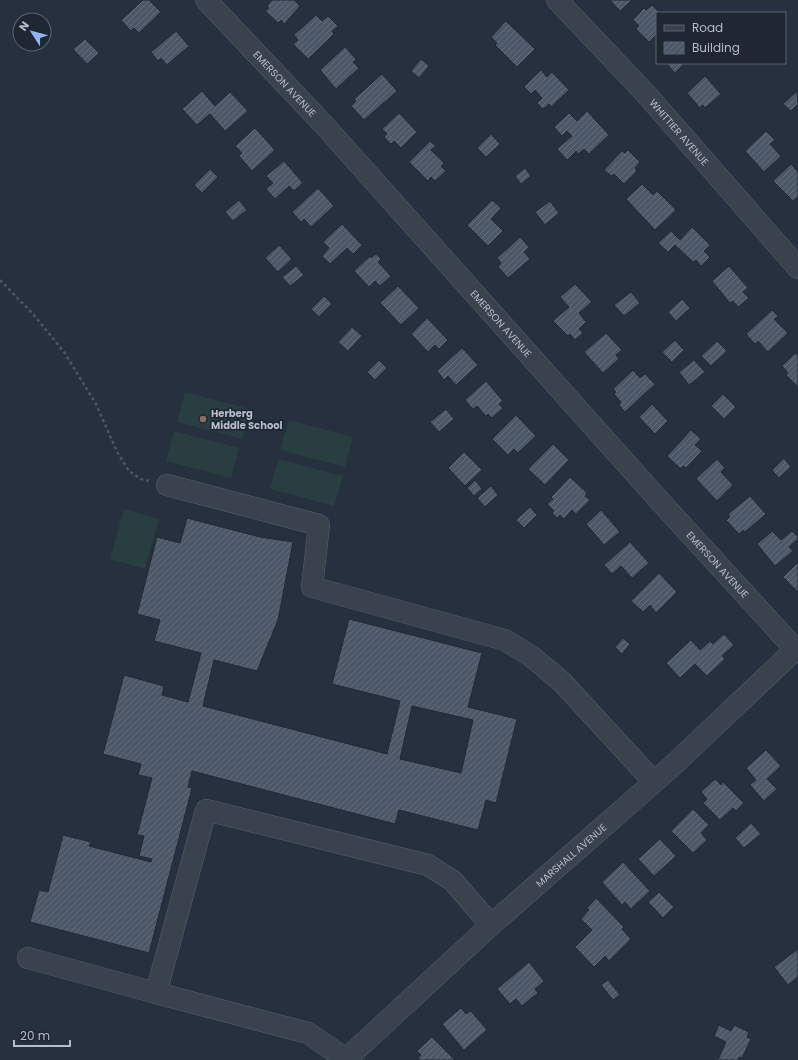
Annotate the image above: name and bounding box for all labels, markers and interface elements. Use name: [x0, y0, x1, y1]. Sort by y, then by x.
north arrow: [12, 12, 52, 52]
legend: [656, 12, 786, 64]
text: N: [15, 18, 33, 34]
text: Road: [692, 19, 723, 36]
text: Building: [692, 39, 740, 56]
street label: EMERSON AVENUE: [250, 48, 320, 120]
street label: WHITTIER AVENUE: [646, 96, 712, 169]
street label: EMERSON AVENUE: [467, 287, 535, 361]
place label: Herberg Middle School: [211, 406, 283, 433]
marker: Herberg Middle School: [198, 414, 208, 424]
street label: EMERSON AVENUE: [683, 528, 752, 602]
street label: MARSHALL AVENUE: [532, 820, 610, 891]
scale bar: [14, 1022, 70, 1048]
text: 20 m: [20, 1027, 50, 1044]

